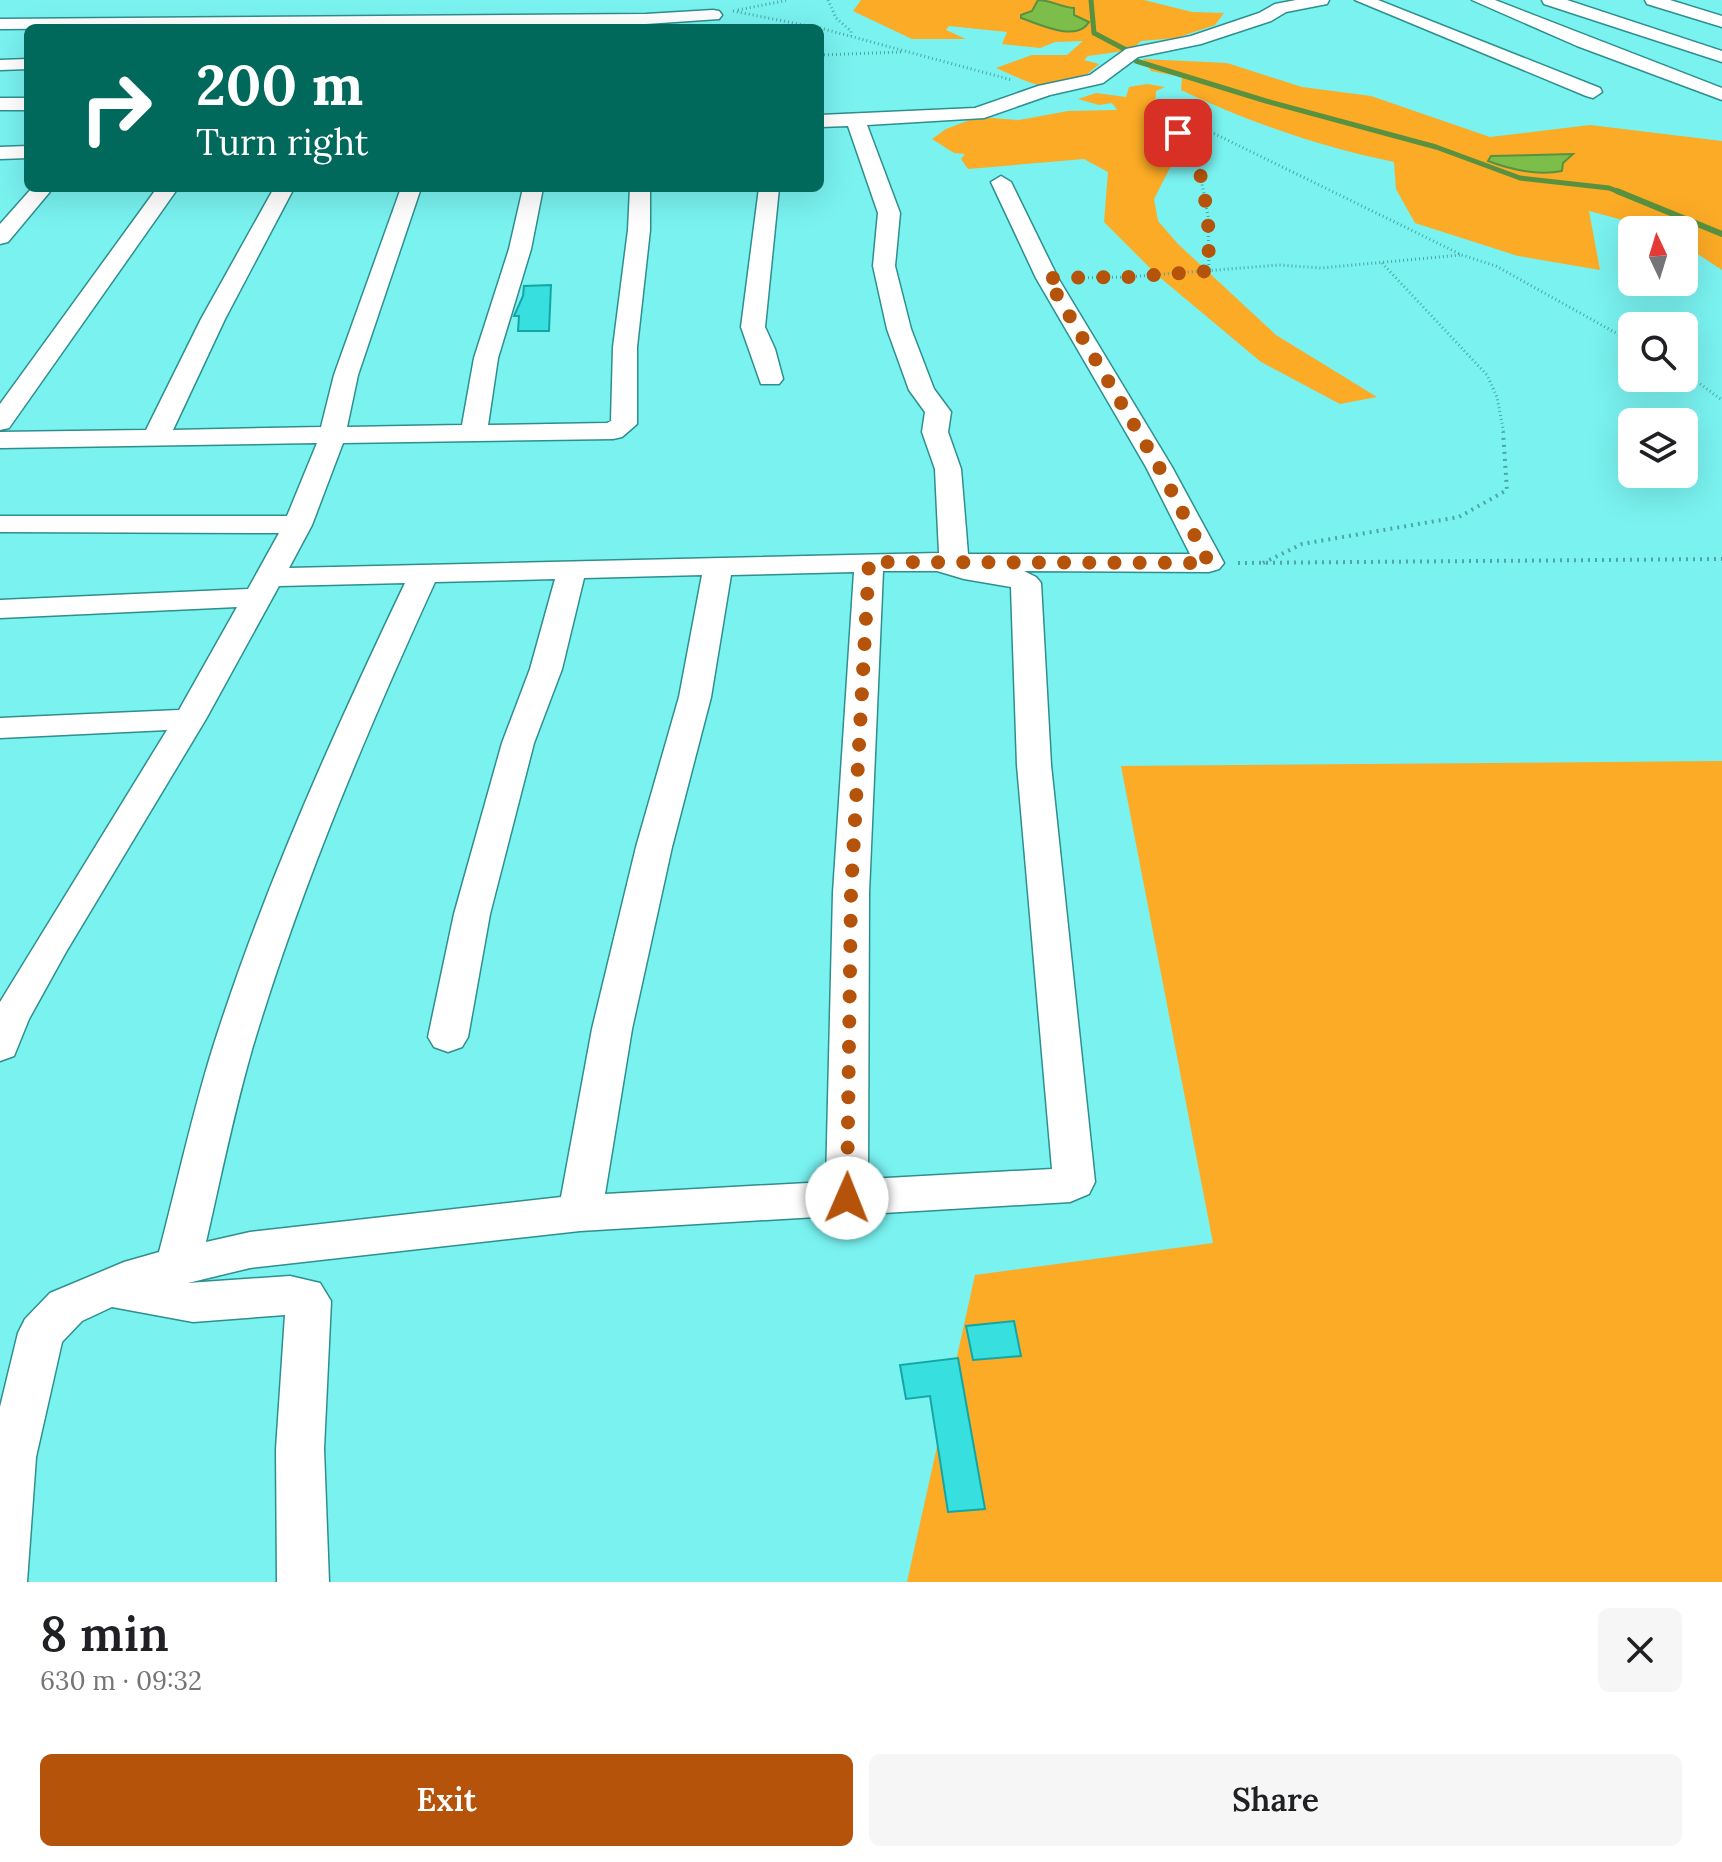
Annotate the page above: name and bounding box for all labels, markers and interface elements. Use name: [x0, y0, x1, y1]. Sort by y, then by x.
text: 200 m: [196, 49, 363, 120]
icon: right: [64, 56, 168, 160]
pin: [1144, 99, 1212, 167]
icon: arrive: [1156, 111, 1200, 155]
text: Turn right: [196, 119, 369, 165]
north arrow: [1618, 216, 1698, 296]
map controls: [1618, 216, 1698, 488]
button: search: [1618, 312, 1698, 392]
button: layers: [1618, 408, 1698, 488]
position arrow: [805, 1156, 889, 1240]
text: 8 min: [40, 1603, 169, 1664]
button: close: [1598, 1608, 1682, 1692]
text: 630 m · 09:32: [40, 1664, 202, 1697]
button: Exit: [40, 1754, 853, 1846]
button: Share: [869, 1754, 1682, 1846]

